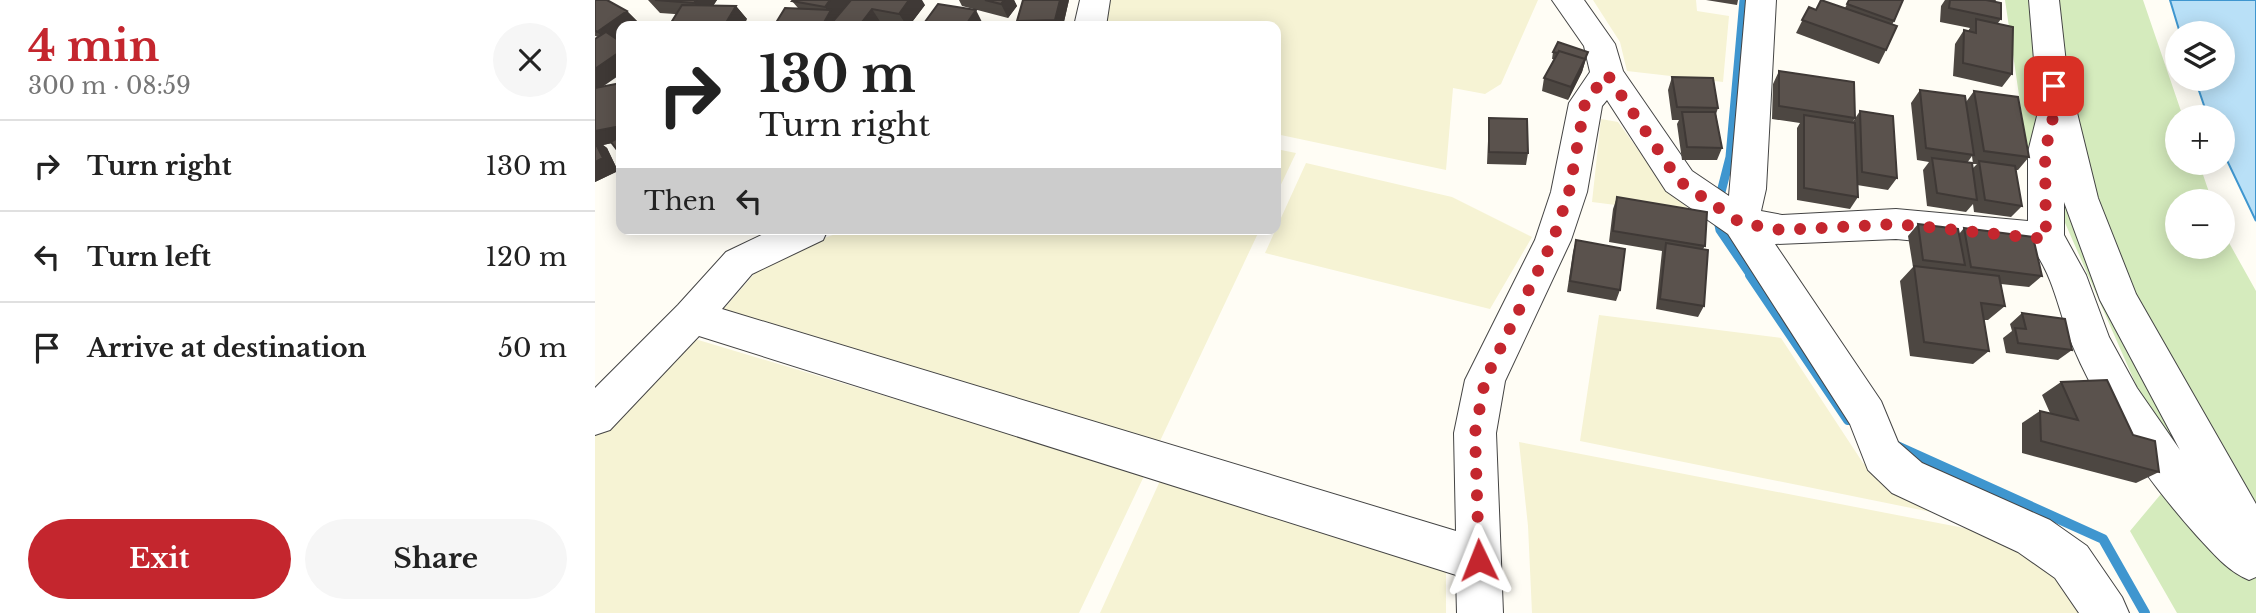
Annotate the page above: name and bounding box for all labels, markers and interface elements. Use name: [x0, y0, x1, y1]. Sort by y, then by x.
text: 4 min: [28, 20, 159, 72]
map controls: [2165, 21, 2235, 259]
button: layers: [2165, 21, 2235, 91]
button: close: [493, 23, 567, 97]
text: 130 m: [759, 44, 916, 105]
icon: right: [644, 49, 735, 140]
pin: [2024, 56, 2084, 116]
icon: arrive: [2035, 67, 2073, 105]
text: 300 m · 08:59: [28, 72, 191, 100]
text: Turn right: [759, 105, 930, 145]
button: +: [2165, 105, 2235, 175]
icon: right: [28, 147, 66, 185]
text: Turn right: [87, 150, 232, 182]
text: 130 m: [485, 150, 567, 182]
icon: left: [730, 182, 768, 220]
text: Then: [644, 185, 716, 217]
button: −: [2165, 189, 2235, 259]
icon: left: [28, 238, 66, 276]
text: Turn left: [87, 241, 211, 273]
text: 120 m: [485, 241, 567, 273]
icon: arrive: [28, 329, 66, 367]
text: Arrive at destination: [87, 332, 367, 364]
text: 50 m: [498, 332, 567, 364]
button: Exit: [28, 519, 291, 599]
button: Share: [305, 519, 567, 599]
position arrow: [1442, 523, 1516, 597]

